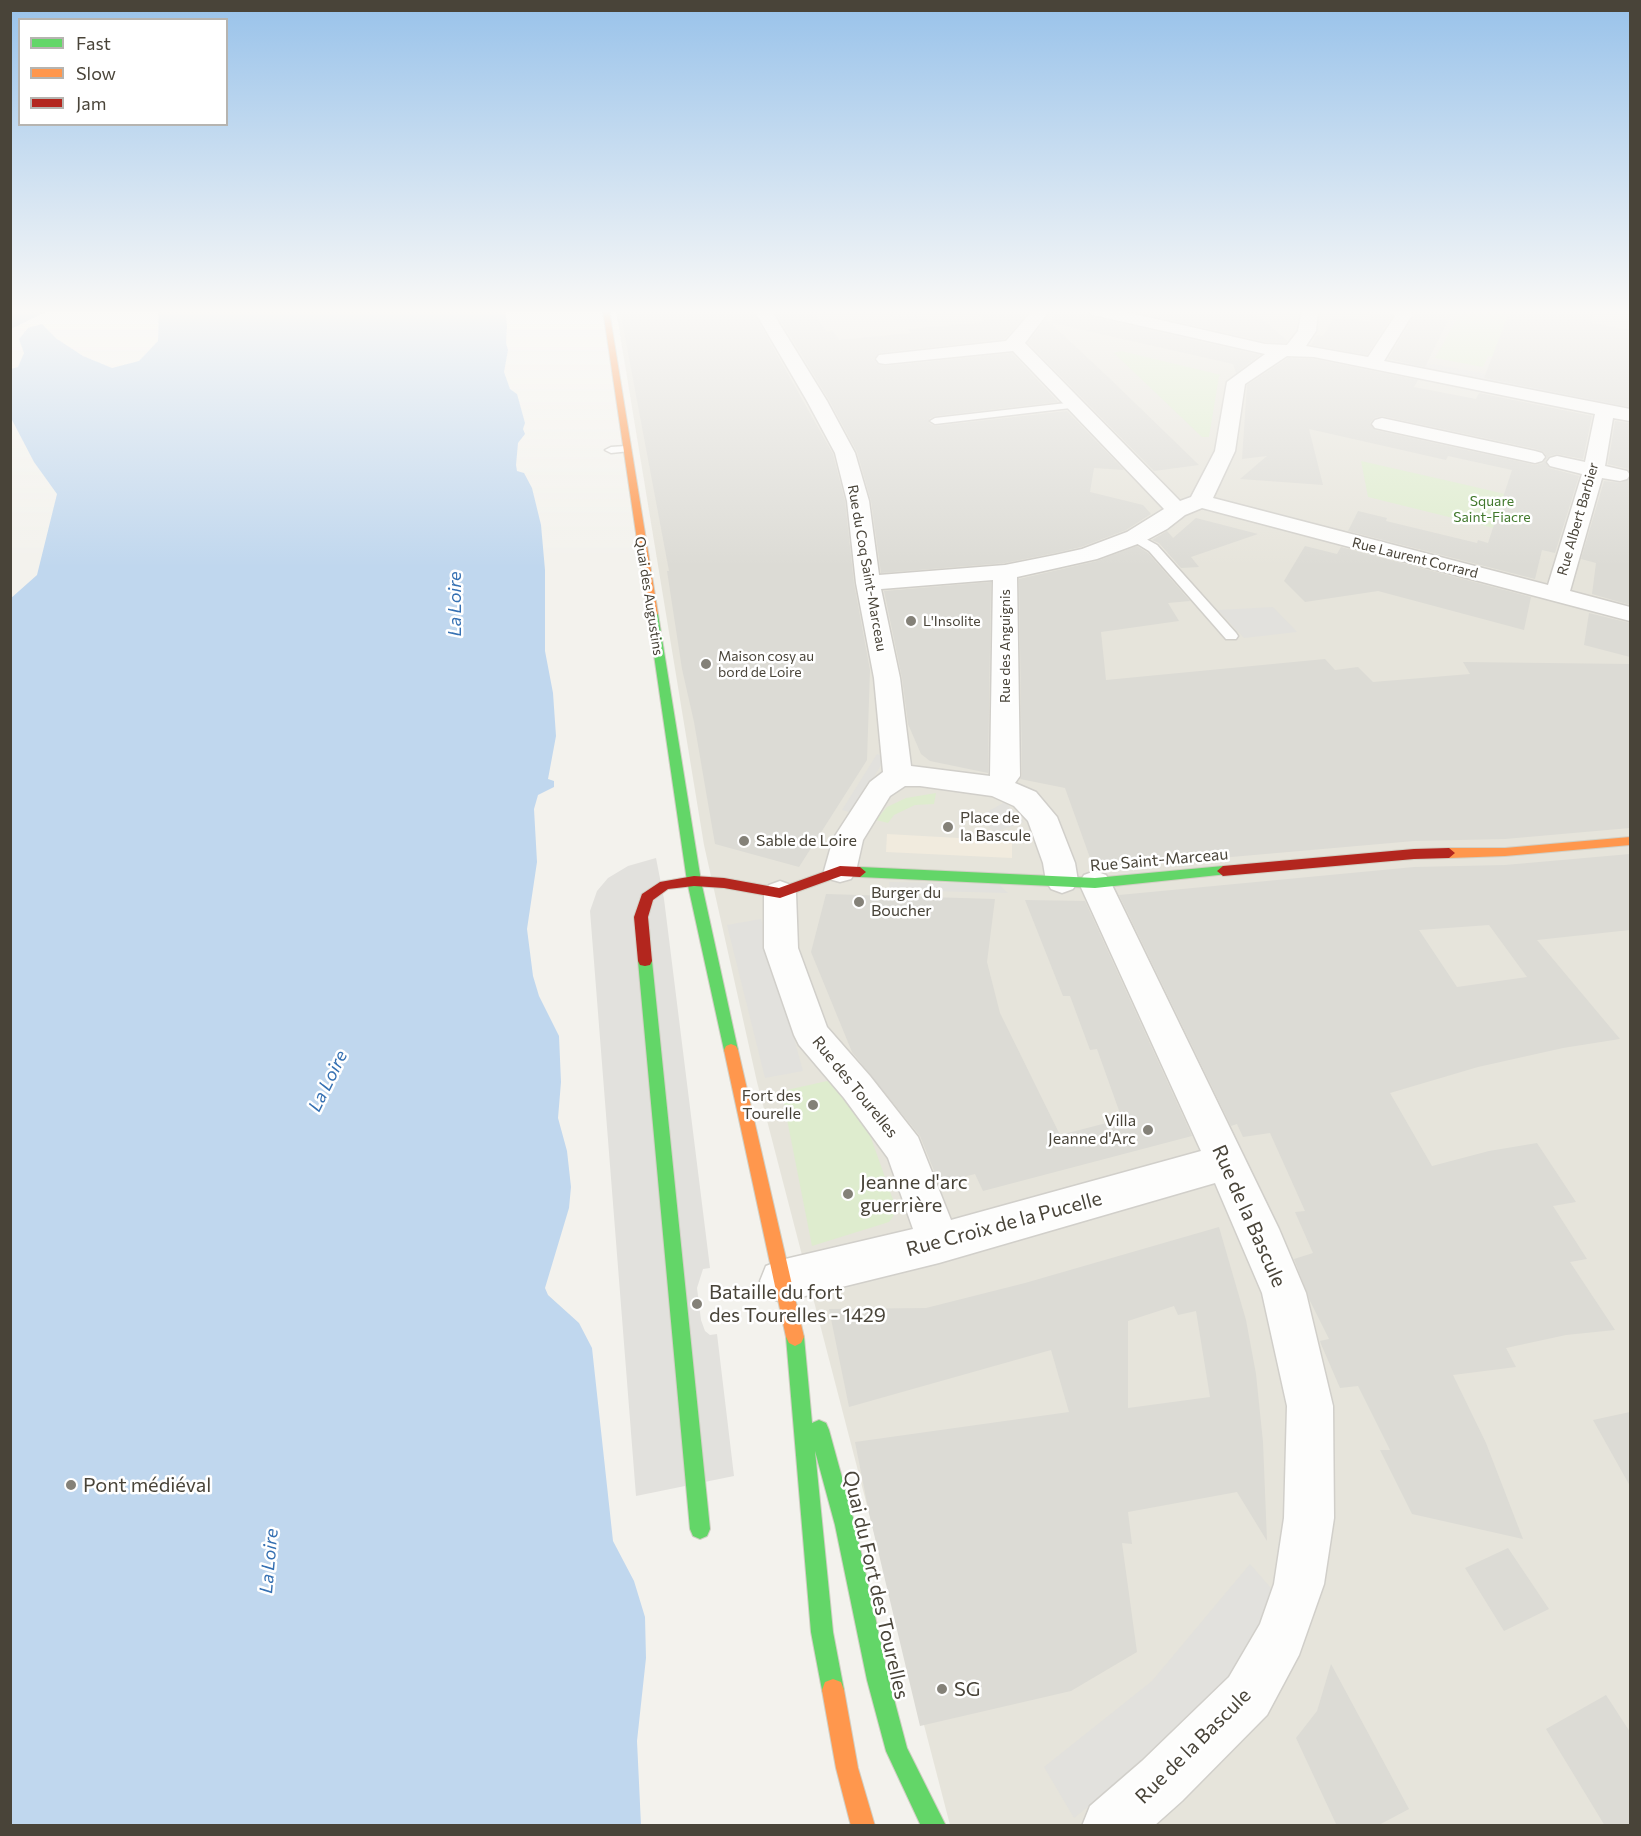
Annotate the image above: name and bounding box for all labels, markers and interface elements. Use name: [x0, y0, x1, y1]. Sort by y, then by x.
legend: [18, 18, 228, 126]
text: Fast: [76, 32, 111, 54]
text: Slow: [76, 62, 116, 84]
text: Jam: [76, 92, 106, 114]
street label: Rue Albert Barbier: [1554, 461, 1602, 577]
street label: Rue du Coq Saint-Marceau: [844, 483, 890, 653]
park label: Square Saint-Fiacre: [1453, 493, 1531, 526]
street label: Rue Laurent Corrard: [1350, 534, 1480, 582]
street label: Quai des Augustins: [631, 535, 667, 657]
water label: La Loire: [444, 571, 466, 637]
street label: Rue des Anguignis: [997, 589, 1013, 703]
place label: L'Insolite: [923, 613, 981, 629]
marker: L'Insolite: [904, 614, 918, 628]
place label: Maison cosy au bord de Loire: [718, 648, 814, 680]
marker: Maison cosy au bord de Loire: [699, 657, 713, 671]
place label: Place de la Bascule: [960, 808, 1031, 846]
marker: Place de la Bascule: [941, 820, 955, 834]
place label: Sable de Loire: [756, 831, 857, 851]
marker: Sable de Loire: [737, 834, 751, 848]
street label: Rue Saint-Marceau: [1089, 844, 1229, 876]
place label: Burger du Boucher: [871, 883, 941, 921]
marker: Burger du Boucher: [852, 895, 866, 909]
street label: Rue des Tourelles: [808, 1032, 902, 1142]
water label: La Loire: [304, 1047, 352, 1115]
place label: Fort des Tourelle: [742, 1086, 801, 1124]
marker: Fort des Tourelle: [806, 1098, 820, 1112]
place label: Villa Jeanne d'Arc: [1048, 1111, 1136, 1149]
marker: Villa Jeanne d'Arc: [1141, 1123, 1155, 1137]
street label: Rue de la Bascule: [1207, 1141, 1291, 1291]
place label: Jeanne d'arc guerrière: [860, 1170, 968, 1217]
street label: Rue Croix de la Pucelle: [903, 1186, 1105, 1262]
marker: Jeanne d'arc guerrière: [841, 1187, 855, 1201]
place label: Bataille du fort des Tourelles - 1429: [709, 1280, 886, 1327]
marker: Bataille du fort des Tourelles - 1429: [690, 1297, 704, 1311]
street label: Quai du Fort des Tourelles: [838, 1468, 914, 1702]
place label: Pont médiéval: [83, 1473, 211, 1497]
marker: Pont médiéval: [64, 1478, 78, 1492]
water label: La Loire: [255, 1528, 283, 1594]
place label: SG: [954, 1677, 980, 1701]
marker: SG: [935, 1682, 949, 1696]
street label: Rue de la Bascule: [1130, 1683, 1256, 1809]

